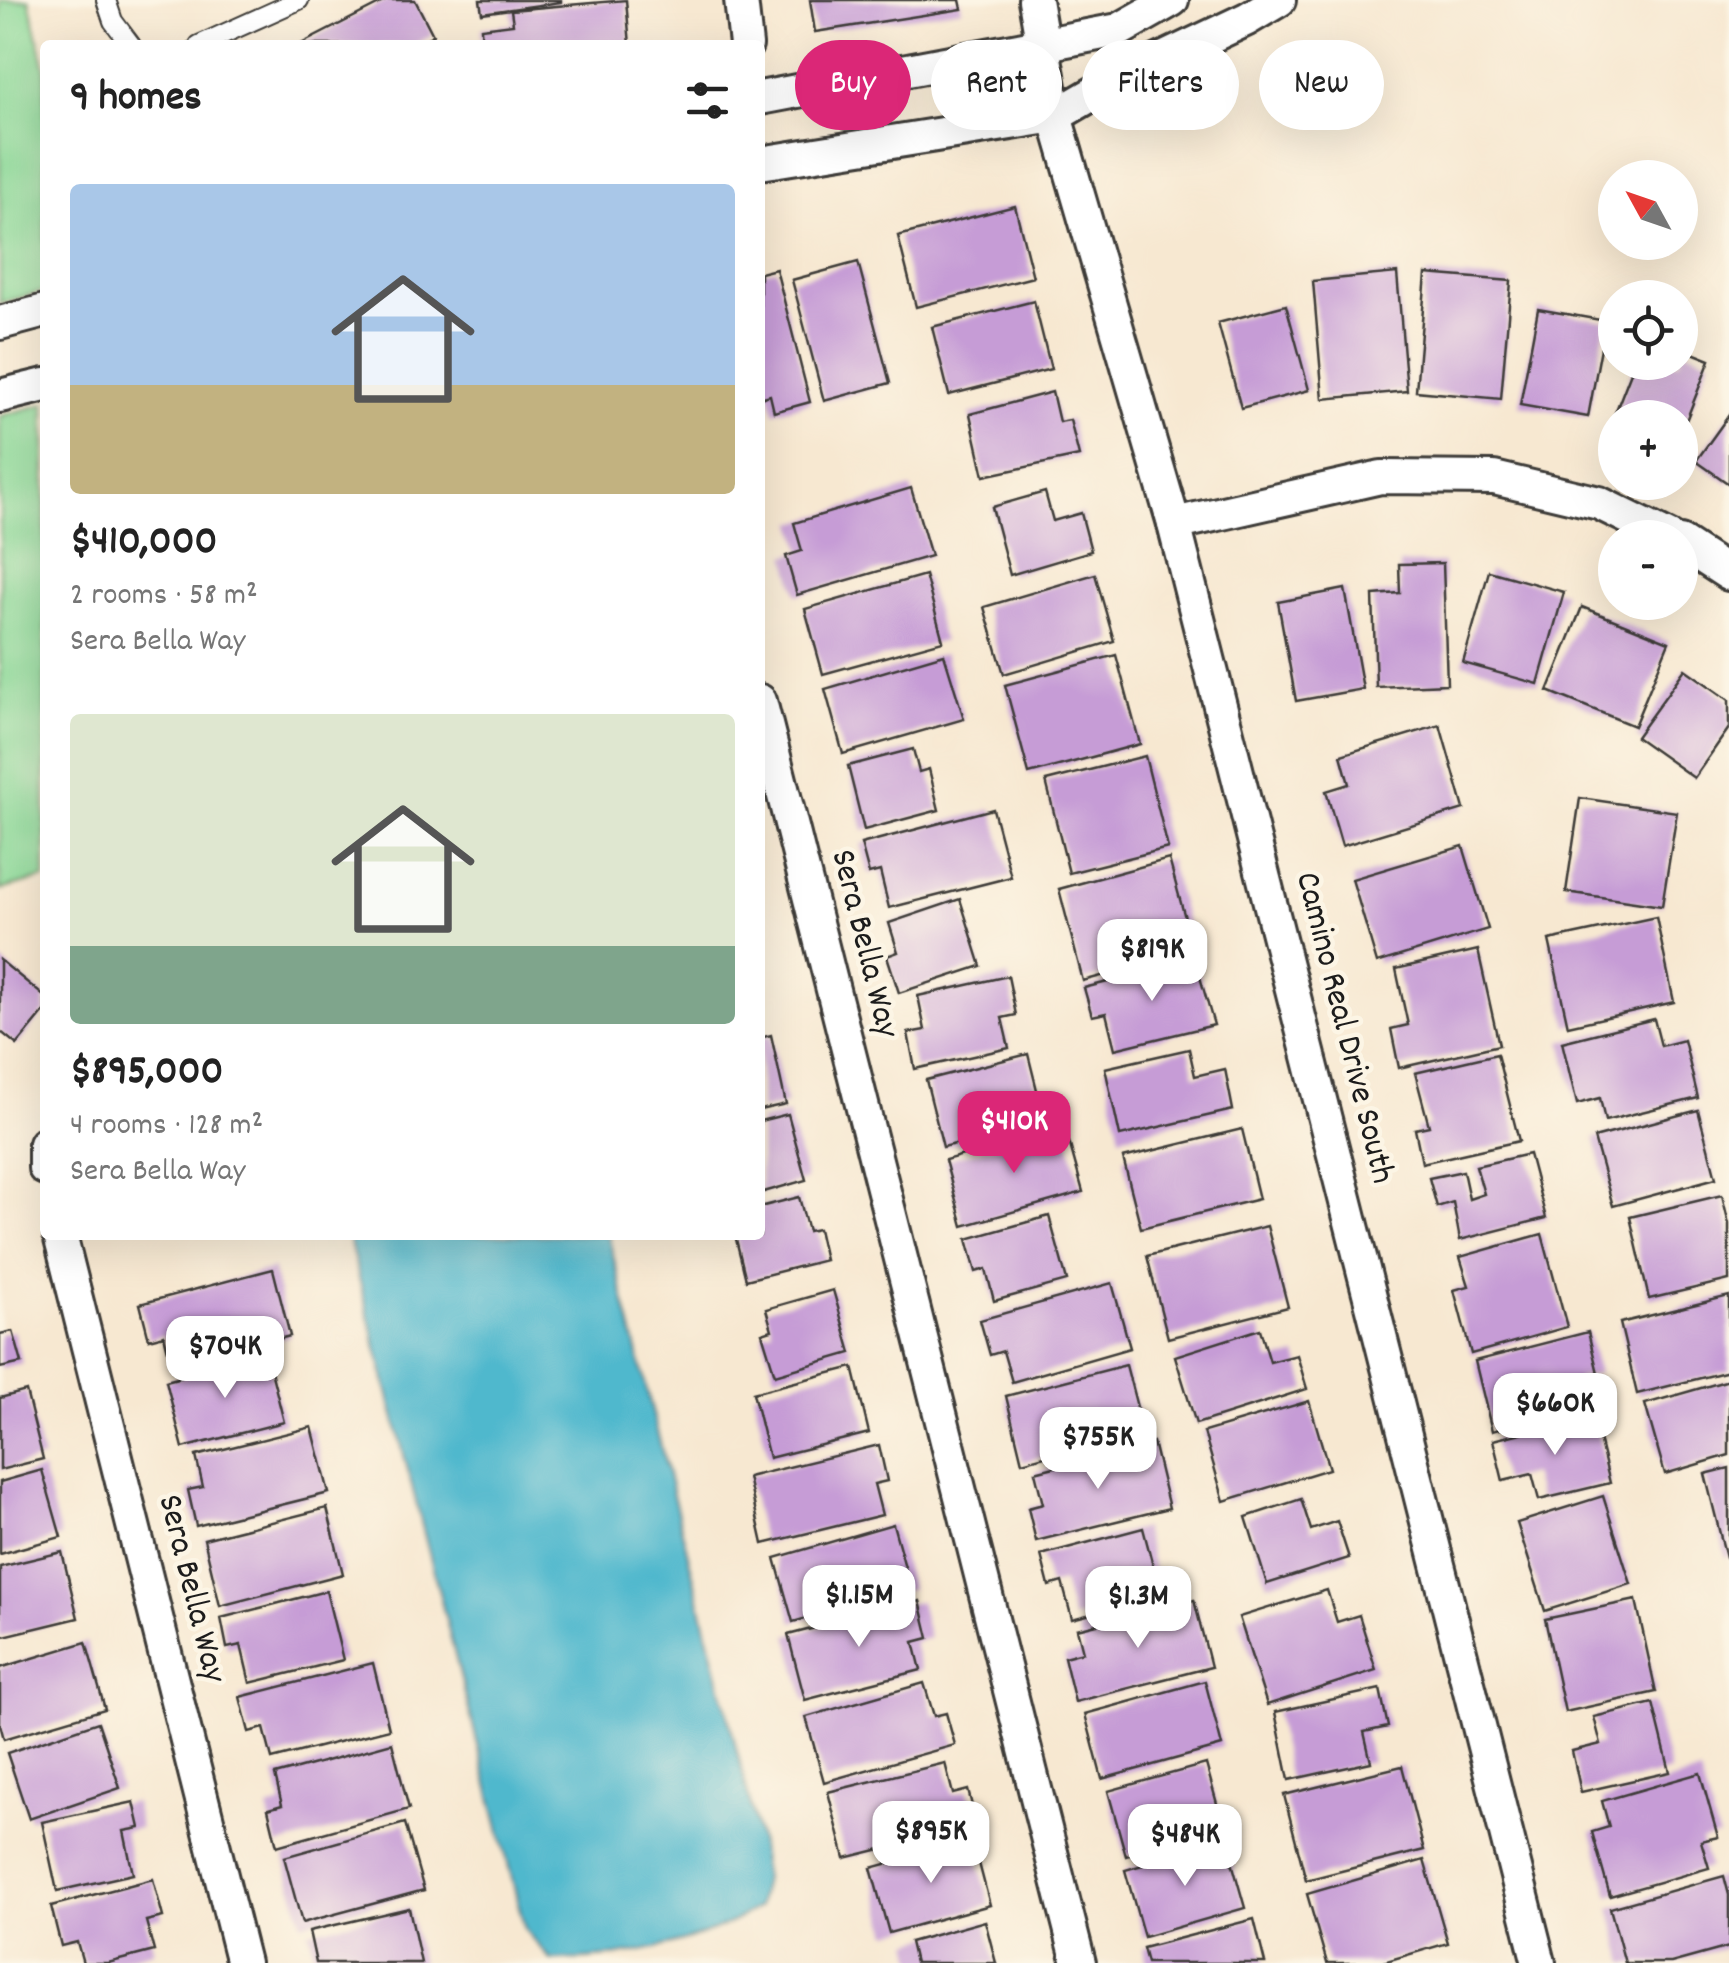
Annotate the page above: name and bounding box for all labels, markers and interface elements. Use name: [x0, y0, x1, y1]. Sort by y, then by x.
chip: Buy: [795, 40, 911, 130]
chip: Rent: [931, 40, 1062, 130]
chip: Filters: [1082, 40, 1239, 130]
chip: New: [1259, 40, 1384, 130]
text: 9 homes: [70, 70, 202, 130]
icon: filters: [680, 73, 735, 128]
north arrow: [1598, 160, 1698, 260]
map controls: [1598, 160, 1698, 620]
icon: home: [313, 249, 493, 429]
button: locate: [1598, 280, 1698, 380]
button: +: [1598, 400, 1698, 500]
text: $410,000: [70, 514, 217, 574]
button: −: [1598, 520, 1698, 620]
text: 2 rooms · 58 m²: [70, 574, 258, 620]
text: Sera Bella Way: [70, 620, 246, 666]
icon: home: [313, 779, 493, 959]
street label: Sera Bella Way: [816, 845, 911, 1044]
street label: Camino Real Drive South: [1280, 867, 1406, 1189]
pin: $819K: [1082, 919, 1222, 1004]
text: $819K: [1119, 928, 1185, 974]
text: $895,000: [70, 1044, 223, 1104]
pin: $410K: [944, 1091, 1084, 1176]
text: $410K: [980, 1100, 1048, 1146]
text: 4 rooms · 128 m²: [70, 1104, 263, 1150]
text: Sera Bella Way: [70, 1150, 246, 1196]
pin: $704K: [155, 1316, 295, 1401]
text: $704K: [188, 1325, 262, 1371]
pin: $660K: [1485, 1373, 1625, 1458]
text: $660K: [1515, 1382, 1595, 1428]
pin: $755K: [1028, 1407, 1168, 1492]
text: $755K: [1062, 1416, 1134, 1462]
street label: Sera Bella Way: [143, 1490, 238, 1689]
pin: $1.15M: [778, 1565, 940, 1650]
pin: $1.3M: [1068, 1566, 1208, 1651]
text: $1.15M: [824, 1574, 894, 1620]
text: $1.3M: [1107, 1575, 1169, 1621]
pin: $895K: [861, 1801, 1001, 1886]
pin: $484K: [1115, 1804, 1255, 1889]
text: $895K: [894, 1810, 968, 1856]
text: $484K: [1150, 1813, 1220, 1859]

